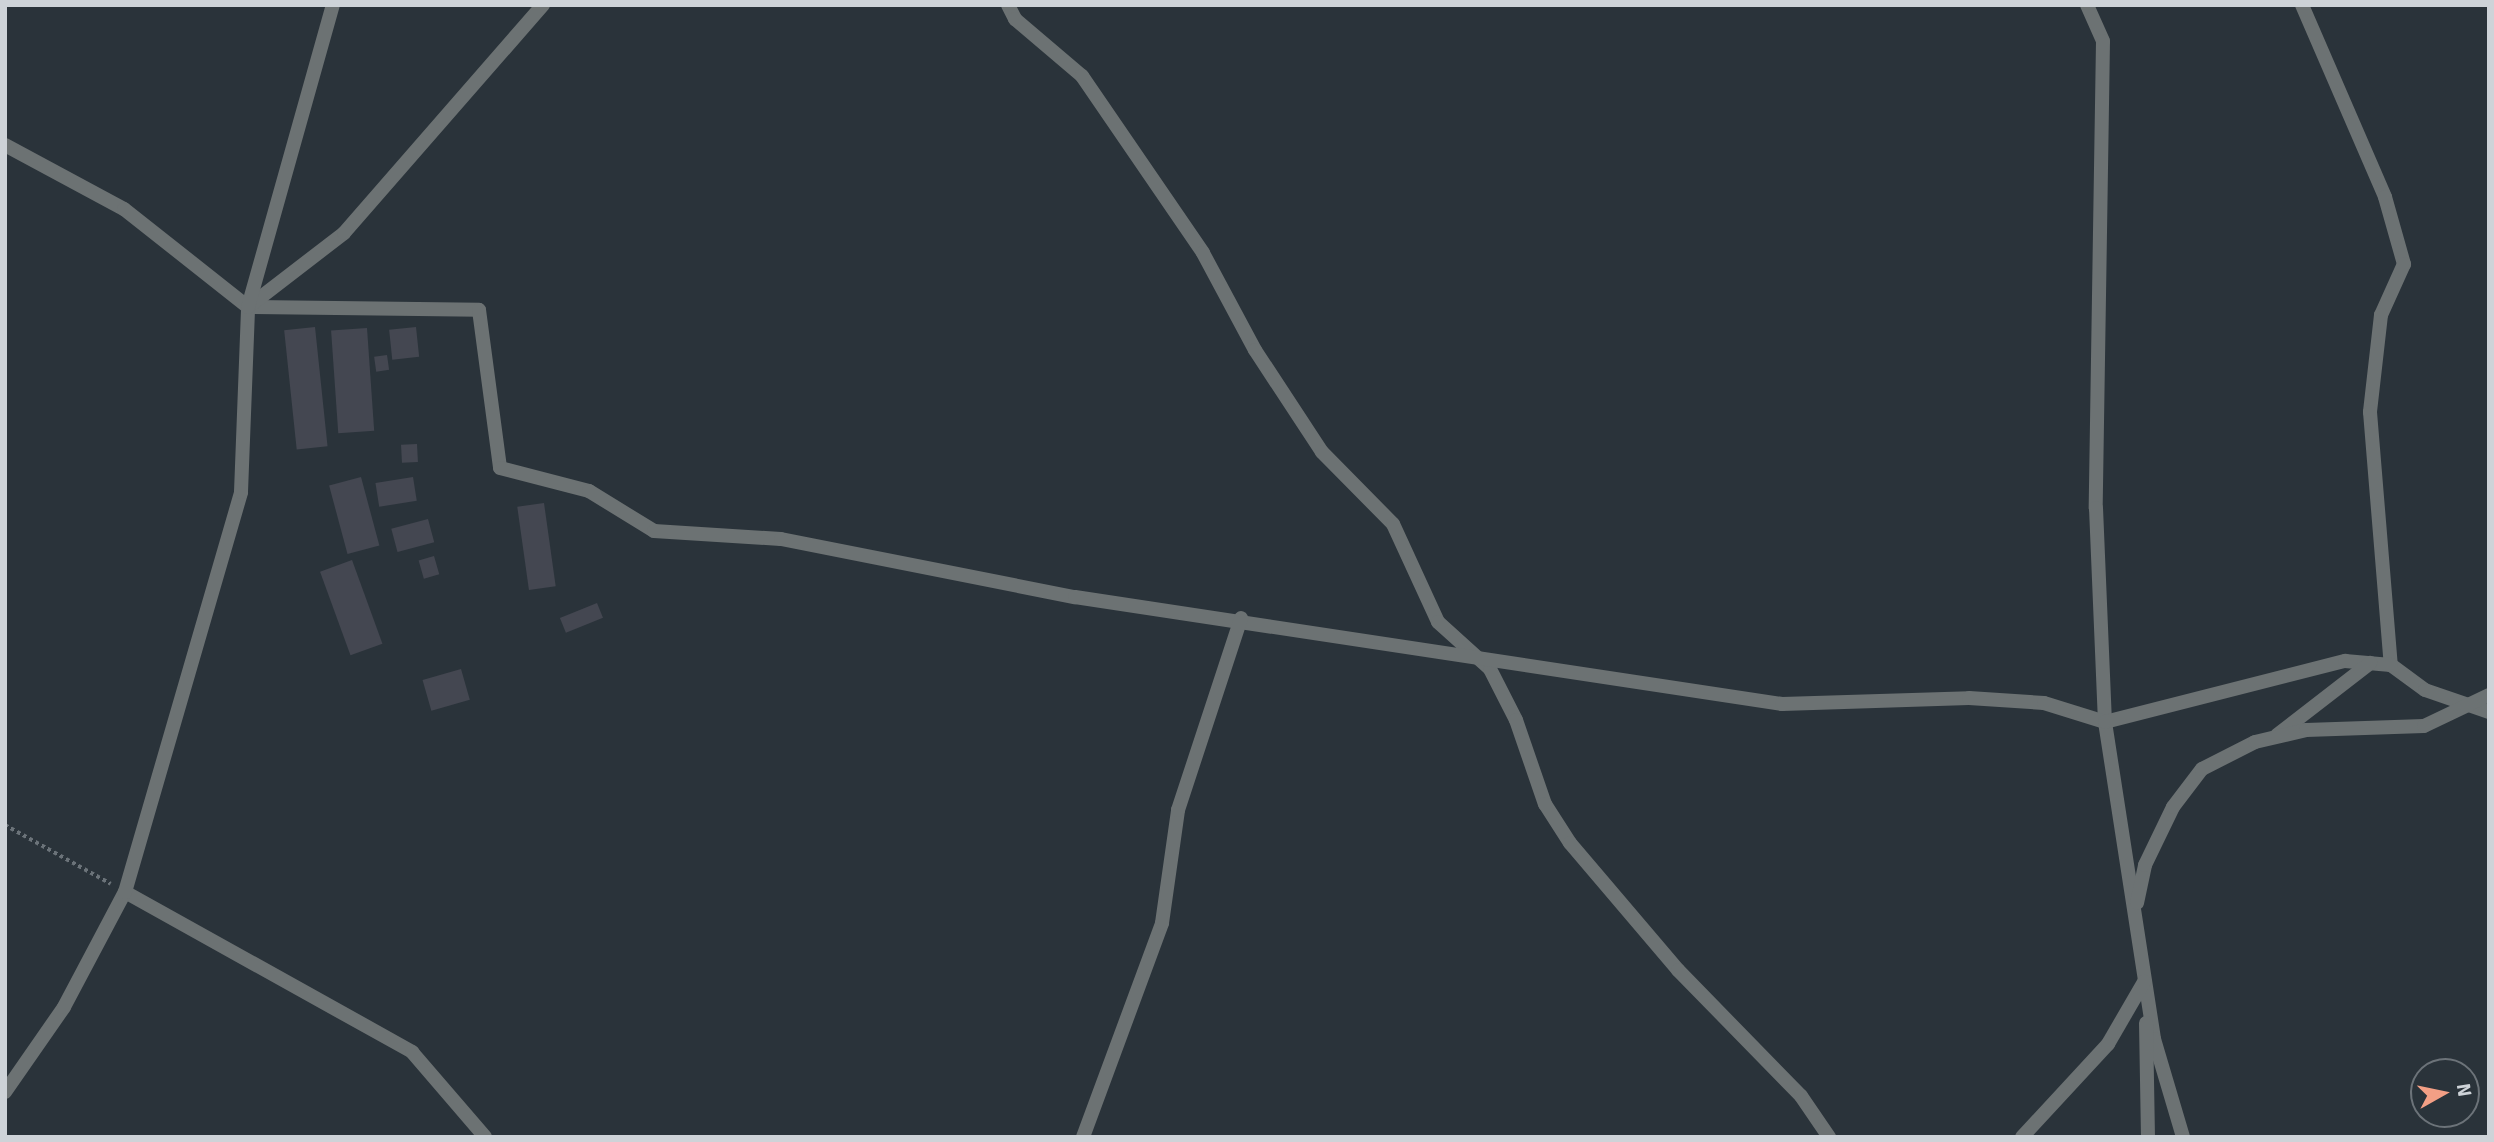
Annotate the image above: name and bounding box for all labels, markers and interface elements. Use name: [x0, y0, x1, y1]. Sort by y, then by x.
north arrow: [2410, 1058, 2480, 1128]
text: N: [2451, 1082, 2477, 1098]

